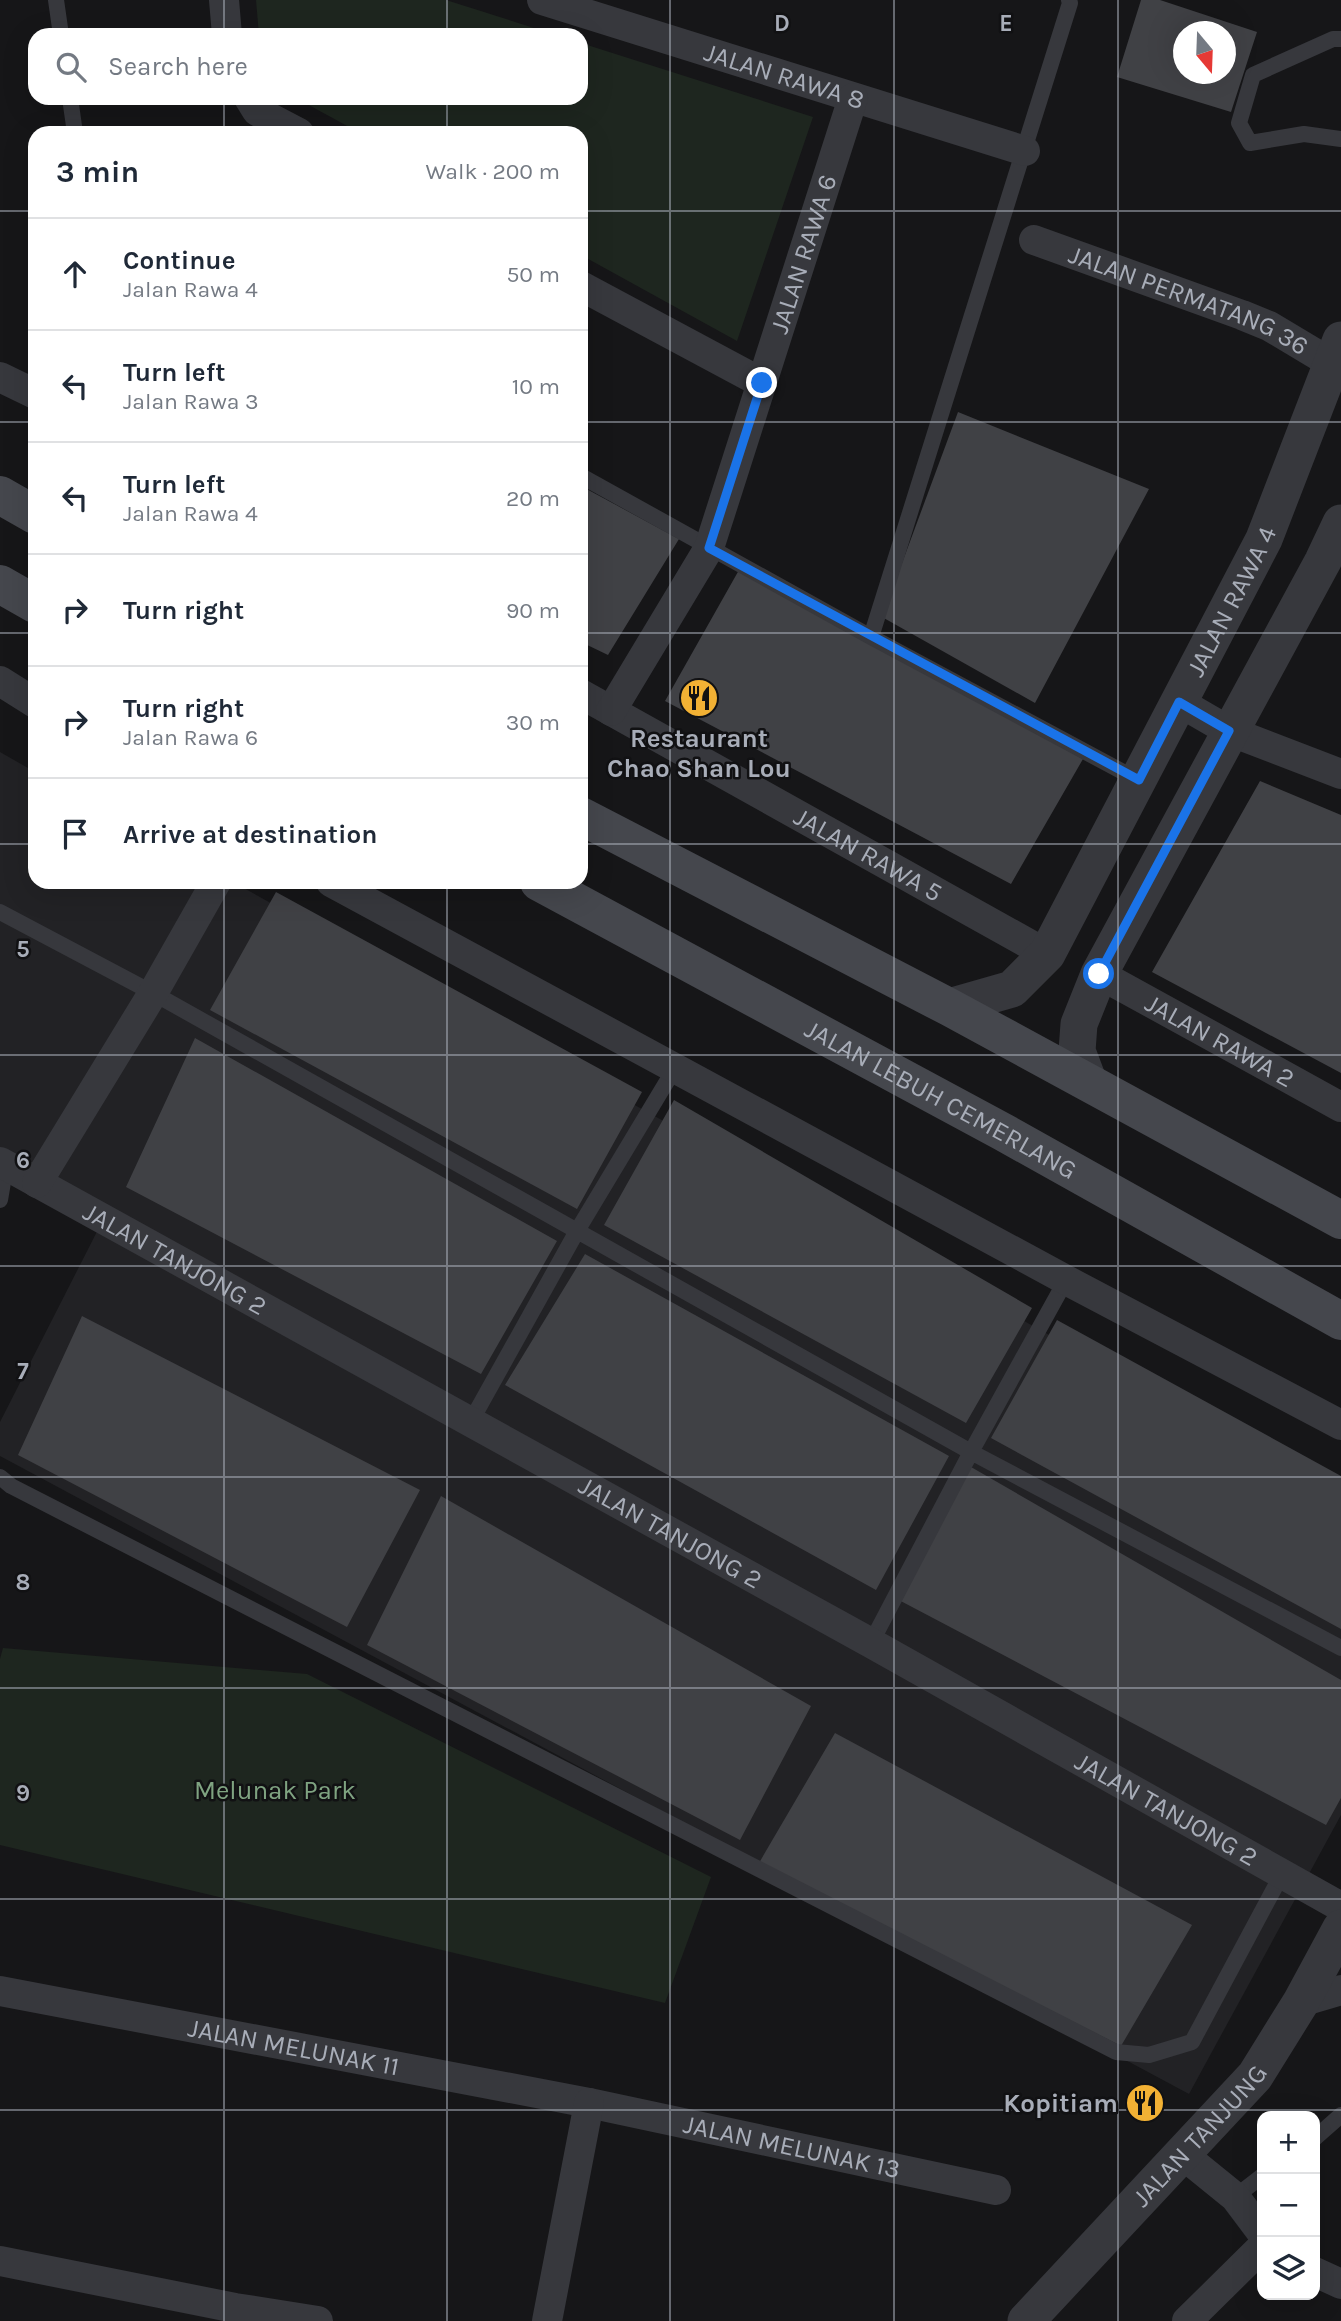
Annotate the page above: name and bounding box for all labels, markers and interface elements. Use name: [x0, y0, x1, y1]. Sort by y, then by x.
text: D: [774, 10, 790, 37]
text: E: [999, 10, 1013, 37]
north arrow: [1173, 21, 1236, 84]
search box: [28, 28, 588, 105]
street label: JALAN RAWA 8: [700, 37, 868, 116]
icon: search: [52, 48, 90, 86]
text: Search here: [108, 51, 248, 82]
text: 3 min: [56, 154, 139, 190]
text: Walk · 200 m: [425, 158, 560, 185]
street label: JALAN RAWA 6: [764, 171, 844, 337]
street label: JALAN PERMATANG 36: [1065, 239, 1314, 362]
text: Continue: [123, 245, 235, 276]
icon: ahead: [56, 255, 94, 293]
text: 50 m: [506, 261, 560, 288]
text: Jalan Rawa 4: [123, 276, 258, 303]
text: Turn left: [123, 357, 225, 388]
icon: left: [56, 367, 94, 405]
route end: [746, 367, 777, 398]
text: 10 m: [512, 373, 560, 400]
text: Jalan Rawa 3: [123, 388, 259, 415]
text: Turn left: [123, 469, 225, 500]
icon: left: [56, 479, 94, 517]
text: 20 m: [506, 485, 560, 512]
text: Jalan Rawa 4: [123, 500, 258, 527]
street label: JALAN RAWA 4: [1180, 522, 1283, 682]
icon: right: [56, 591, 94, 629]
text: Turn right: [123, 595, 244, 626]
text: 90 m: [506, 597, 560, 624]
restaurant icon: Restaurant Chao Shan Lou: [678, 677, 720, 719]
text: Turn right: [123, 693, 244, 724]
icon: right: [56, 703, 94, 741]
text: 30 m: [506, 709, 560, 736]
place label: Restaurant Chao Shan Lou: [607, 723, 791, 784]
text: Jalan Rawa 6: [123, 724, 258, 751]
street label: JALAN RAWA 5: [789, 801, 948, 908]
icon: arrive: [56, 815, 94, 853]
text: Arrive at destination: [123, 819, 377, 850]
text: 5: [16, 936, 30, 963]
route start: [1083, 958, 1114, 989]
street label: JALAN RAWA 2: [1140, 988, 1300, 1094]
street label: JALAN LEBUH CEMERLANG: [800, 1013, 1082, 1186]
text: 6: [16, 1147, 30, 1174]
street label: JALAN TANJONG 2: [78, 1196, 272, 1322]
text: 7: [17, 1358, 29, 1385]
street label: JALAN TANJONG 2: [573, 1470, 767, 1596]
text: 8: [16, 1569, 30, 1596]
street label: JALAN TANJONG 2: [1070, 1746, 1263, 1873]
park label: Melunak Park: [194, 1775, 356, 1806]
text: 9: [16, 1780, 30, 1807]
street label: JALAN MELUNAK 11: [186, 2012, 402, 2083]
street label: JALAN TANJUNG: [1126, 2059, 1274, 2213]
restaurant icon: Kopitiam: [1124, 2082, 1166, 2124]
place label: Kopitiam: [1003, 2088, 1118, 2119]
street label: JALAN MELUNAK 13: [680, 2109, 903, 2185]
map controls: [1257, 2111, 1320, 2300]
button: +: [1257, 2111, 1320, 2174]
button: −: [1257, 2174, 1320, 2237]
button: layers: [1257, 2237, 1320, 2300]

